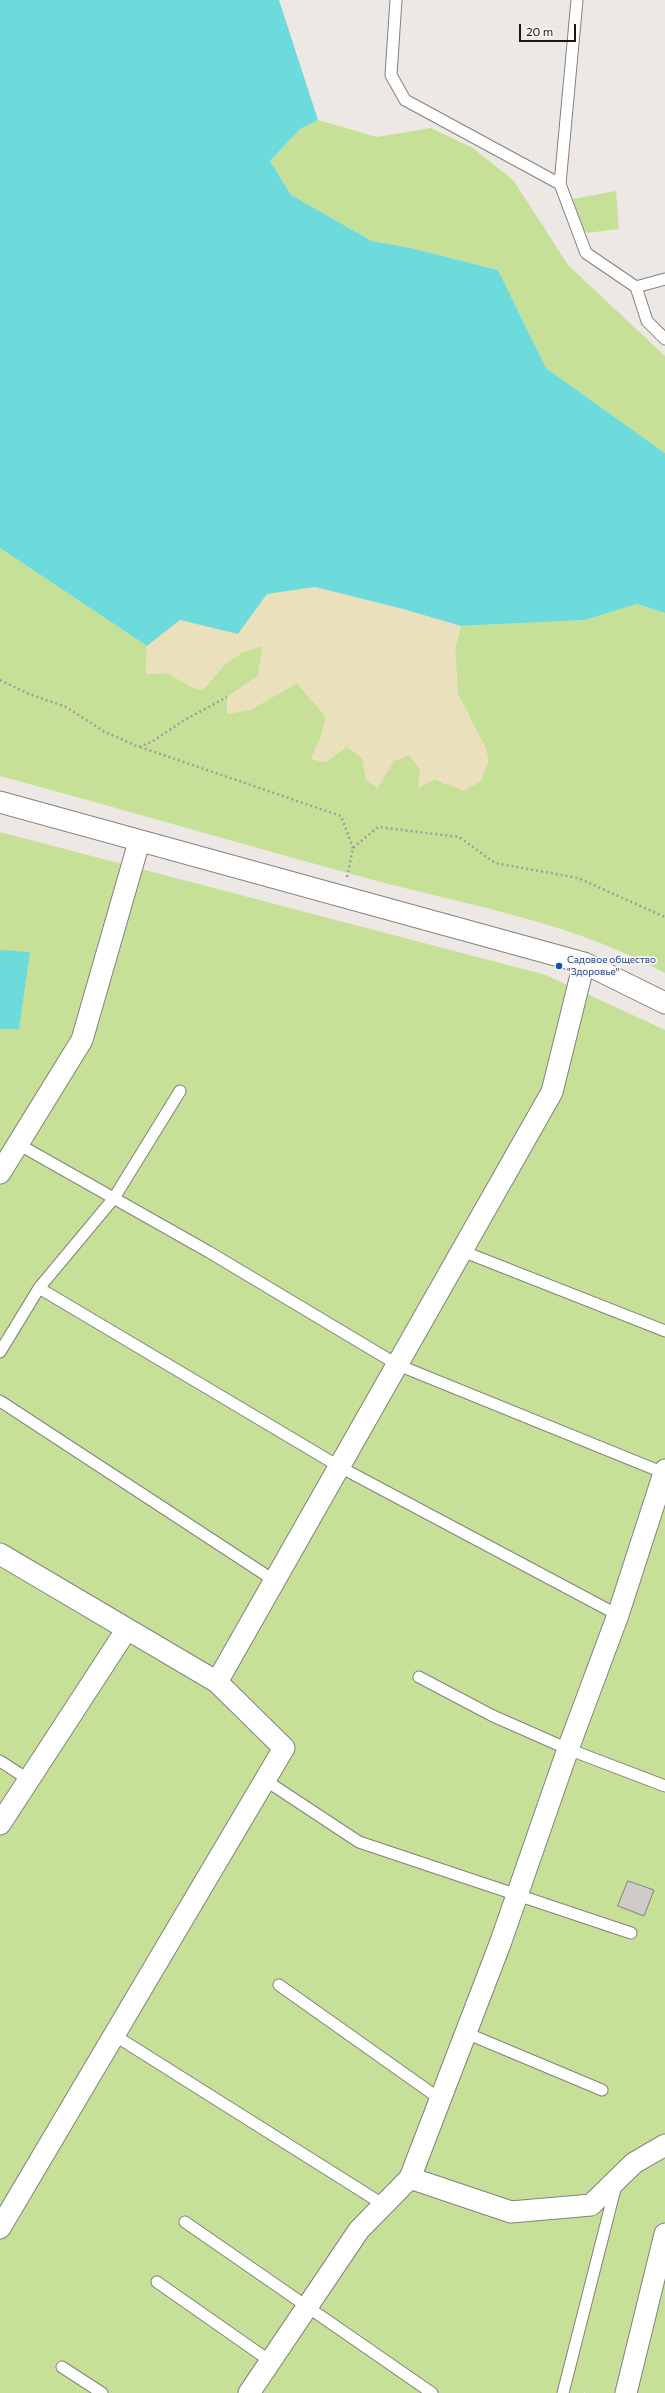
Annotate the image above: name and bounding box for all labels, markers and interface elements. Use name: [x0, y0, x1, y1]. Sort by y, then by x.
scale bar: [521, 16, 578, 42]
text: 20 m: [526, 24, 553, 38]
place label: Садовое общество "Здоровье": [567, 954, 656, 978]
marker: Садовое общество "Здоровье": [554, 961, 564, 971]

